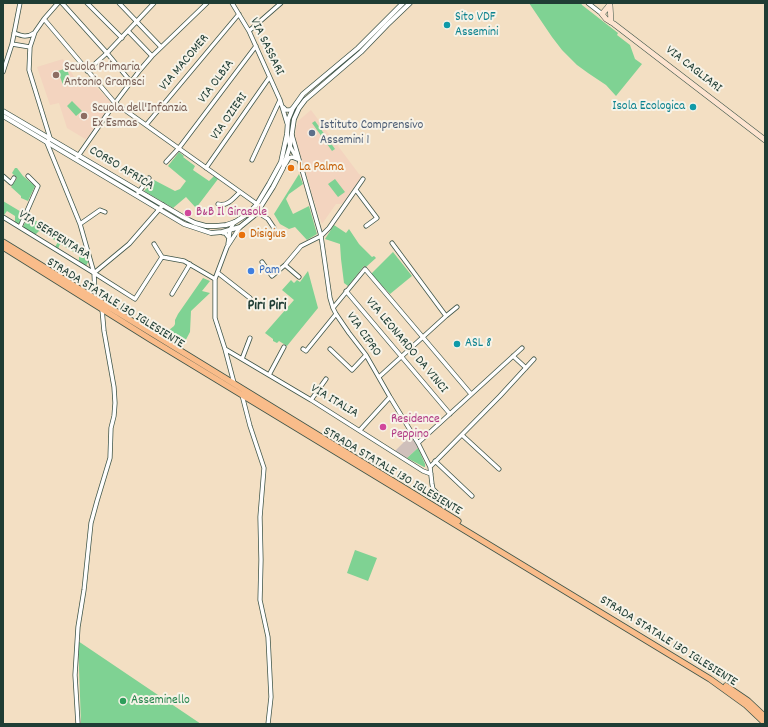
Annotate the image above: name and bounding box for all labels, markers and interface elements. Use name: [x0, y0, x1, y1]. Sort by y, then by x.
place label: Sito VDF Assemini: [455, 10, 498, 41]
street label: VIA SASSARI: [245, 16, 287, 78]
marker: Sito VDF Assemini: [442, 20, 452, 30]
street label: VIA MACOMER: [157, 32, 213, 94]
street label: VIA CAGLIARI: [662, 43, 724, 97]
street label: VIA OLBIA: [196, 57, 238, 107]
place label: Scuola Primaria Antonio Gramsci: [64, 60, 144, 91]
marker: Scuola Primaria Antonio Gramsci: [51, 70, 61, 80]
street label: VIA OZIERI: [208, 90, 252, 144]
place label: Isola Ecologica: [612, 99, 685, 115]
place label: Scuola dell'Infanzia Ex Esmas: [92, 101, 187, 132]
marker: Isola Ecologica: [688, 102, 698, 112]
marker: Scuola dell'Infanzia Ex Esmas: [79, 111, 89, 121]
place label: Istituto Comprensivo Assemini 1: [320, 118, 423, 149]
marker: Istituto Comprensivo Assemini 1: [307, 128, 317, 138]
street label: CORSO AFRICA: [86, 143, 156, 195]
place label: La Palma: [299, 160, 344, 176]
marker: La Palma: [286, 163, 296, 173]
place label: B&B Il Girasole: [196, 205, 267, 221]
street label: VIA SERPENTARA: [15, 208, 93, 264]
marker: B&B Il Girasole: [183, 208, 193, 218]
place label: Disigius: [250, 227, 286, 243]
marker: Disigius: [237, 230, 247, 240]
street label: STRADA STATALE 130 IGLESIENTE: [43, 255, 187, 353]
place label: Pam: [259, 263, 280, 279]
marker: Pam: [246, 266, 256, 276]
street label: VIA LEONARDO DA VINCI: [361, 295, 451, 397]
district label: Piri Piri: [247, 298, 287, 316]
street label: VIA CIPRO: [342, 310, 384, 360]
place label: ASL 8: [465, 336, 491, 352]
marker: ASL 8: [452, 339, 462, 349]
street label: VIA ITALIA: [307, 382, 361, 422]
place label: Residence Peppino: [391, 412, 440, 443]
marker: Residence Peppino: [378, 422, 388, 432]
street label: STRADA STATALE 130 IGLESIENTE: [320, 424, 464, 520]
street label: STRADA STATALE 130 IGLESIENTE: [596, 593, 740, 691]
place label: Asseminello: [131, 693, 190, 709]
marker: Asseminello: [118, 696, 128, 706]

